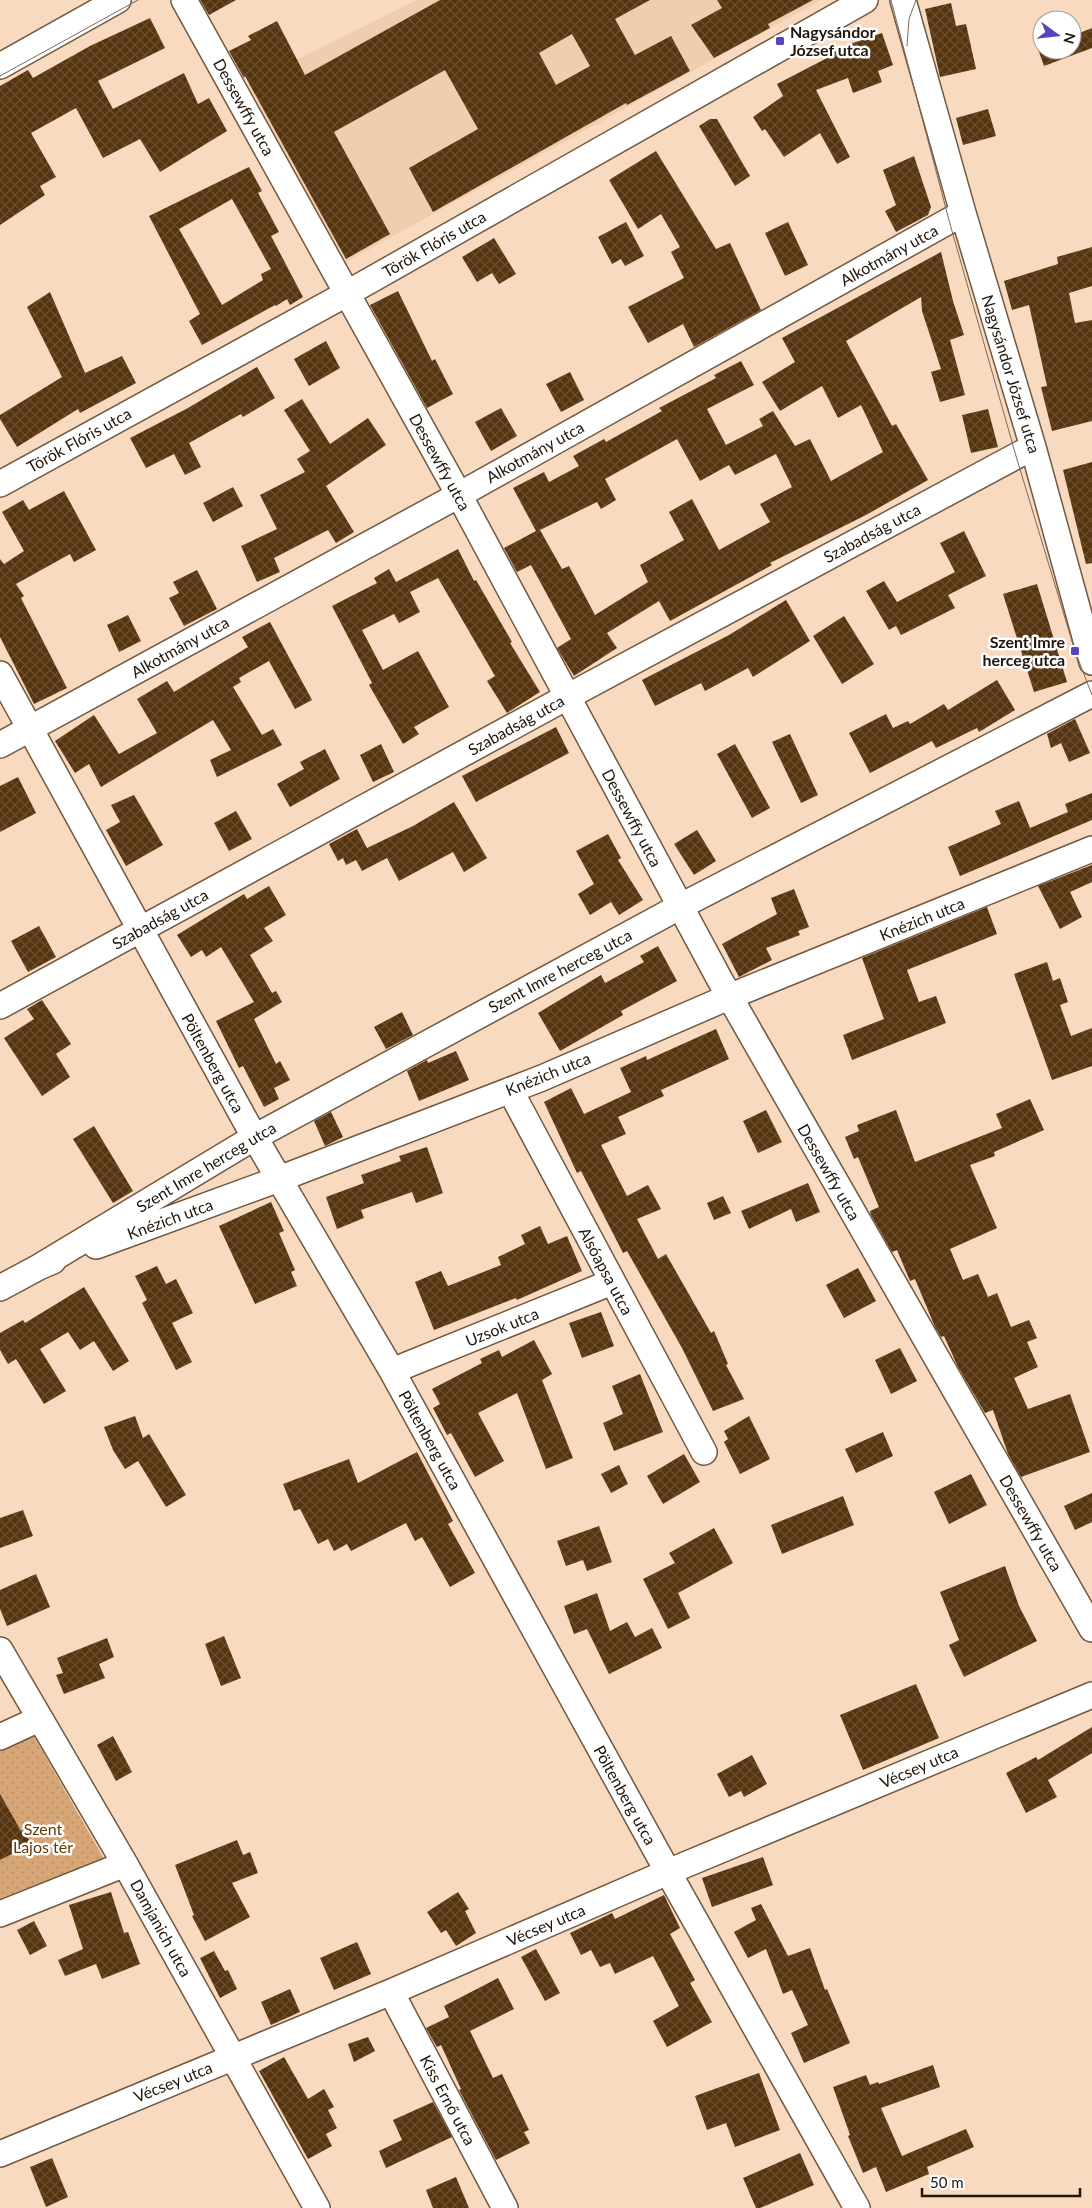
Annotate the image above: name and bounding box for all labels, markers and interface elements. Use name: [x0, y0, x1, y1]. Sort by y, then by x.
north arrow: [1032, 10, 1082, 60]
place label: Nagysándor József utca: [790, 22, 875, 59]
text: N: [1060, 31, 1080, 46]
marker: Nagysándor József utca: [774, 35, 786, 47]
street label: Dessewffy utca: [210, 55, 279, 159]
street label: Török Flóris utca: [379, 206, 489, 281]
street label: Alkotmány utca: [837, 220, 941, 289]
street label: Nagysándor József utca: [978, 292, 1045, 455]
street label: Török Flóris utca: [23, 403, 134, 476]
street label: Dessewffy utca: [406, 410, 475, 514]
street label: Alkotmány utca: [483, 417, 587, 486]
street label: Szabadság utca: [820, 499, 923, 566]
street label: Alkotmány utca: [128, 612, 232, 681]
place label: Szent Imre herceg utca: [983, 632, 1065, 669]
marker: Szent Imre herceg utca: [1069, 645, 1081, 657]
street label: Szabadság utca: [464, 690, 567, 759]
street label: Dessewffy utca: [599, 766, 666, 870]
street label: Szabadság utca: [108, 884, 211, 953]
street label: Knézich utca: [877, 893, 967, 944]
street label: Szent Imre herceg utca: [485, 925, 635, 1016]
street label: Pöltenberg utca: [178, 1010, 249, 1116]
street label: Knézich utca: [503, 1048, 593, 1099]
street label: Szent Imre herceg utca: [132, 1117, 279, 1216]
street label: Dessewffy utca: [794, 1120, 865, 1223]
street label: Knézich utca: [124, 1194, 215, 1243]
street label: Alsóapsa utca: [575, 1224, 638, 1318]
street label: Uzsok utca: [462, 1303, 541, 1350]
street label: Pöltenberg utca: [395, 1387, 466, 1493]
street label: Dessewffy utca: [996, 1471, 1067, 1574]
street label: Pöltenberg utca: [590, 1742, 661, 1848]
street label: Vécsey utca: [877, 1742, 961, 1792]
park label: Szent Lajos tér: [13, 1819, 73, 1856]
street label: Damjanich utca: [127, 1876, 196, 1980]
street label: Vécsey utca: [504, 1900, 588, 1950]
street label: Kiss Ernő utca: [417, 2051, 480, 2148]
street label: Vécsey utca: [131, 2057, 215, 2106]
scale bar: [922, 2166, 1080, 2198]
text: 50 m: [930, 2173, 964, 2191]

